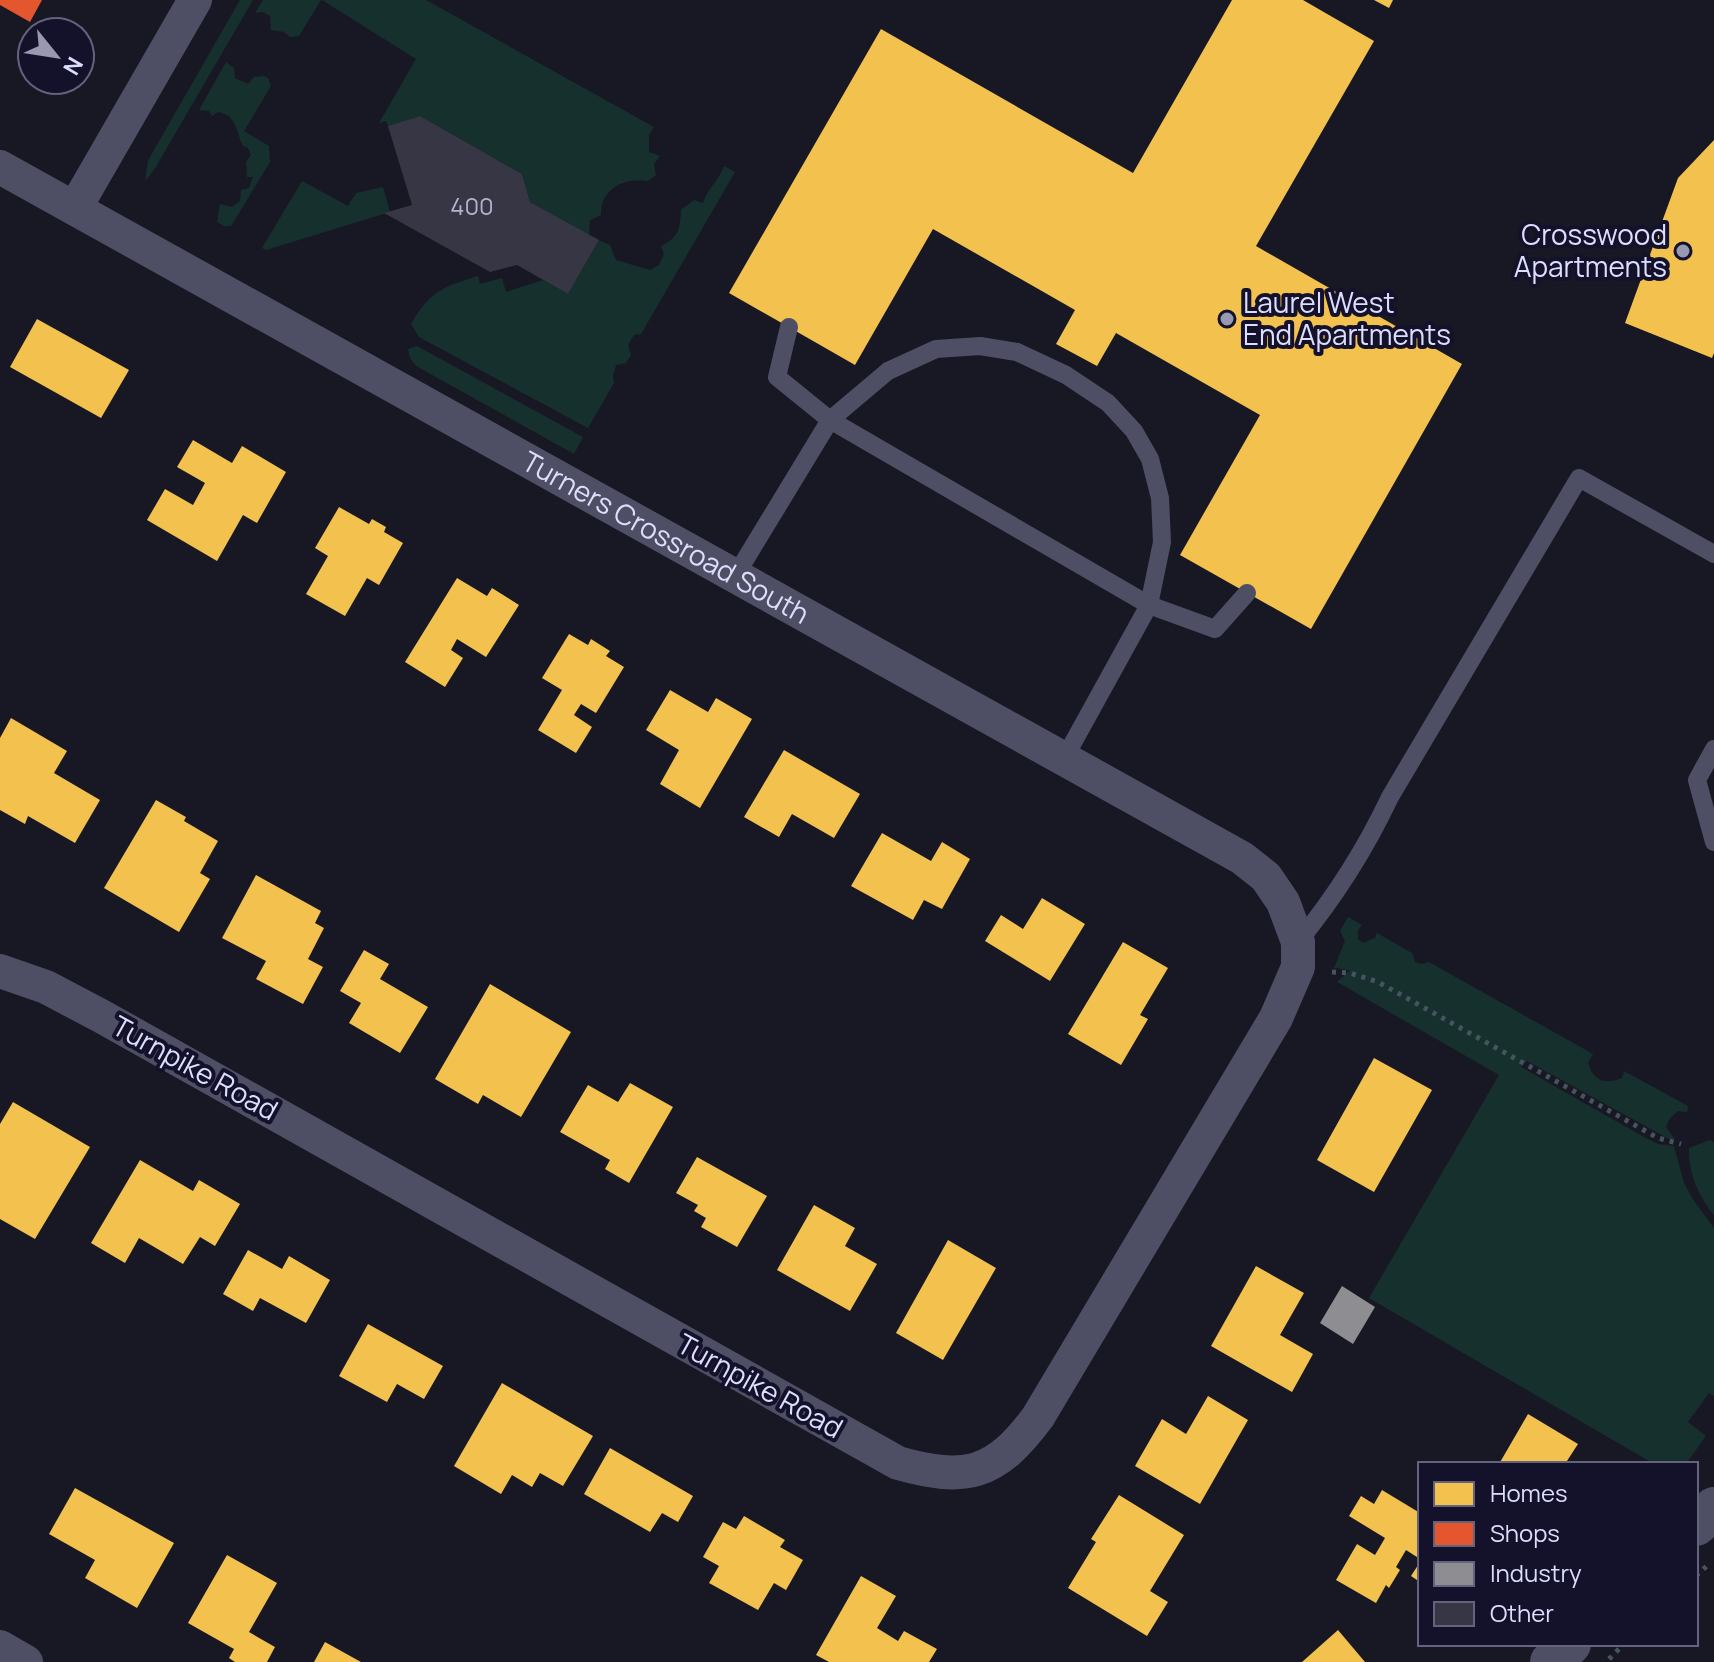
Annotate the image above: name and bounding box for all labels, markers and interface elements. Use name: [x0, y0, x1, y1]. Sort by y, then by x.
north arrow: [16, 16, 96, 96]
text: N: [56, 52, 90, 80]
house number: 400: [450, 189, 494, 222]
place label: Crosswood Apartments: [1514, 215, 1667, 285]
marker: Crosswood Apartments: [1674, 242, 1692, 260]
place label: Laurel West End Apartments: [1243, 283, 1451, 353]
marker: Laurel West End Apartments: [1218, 310, 1236, 328]
street label: Turners Crossroad South: [516, 441, 817, 632]
street label: Turnpike Road: [106, 1006, 285, 1128]
street label: Turnpike Road: [671, 1324, 850, 1446]
legend: [1418, 1462, 1698, 1646]
text: Homes: [1490, 1476, 1568, 1509]
text: Shops: [1490, 1516, 1560, 1549]
text: Industry: [1490, 1556, 1582, 1589]
text: Other: [1490, 1596, 1554, 1629]

